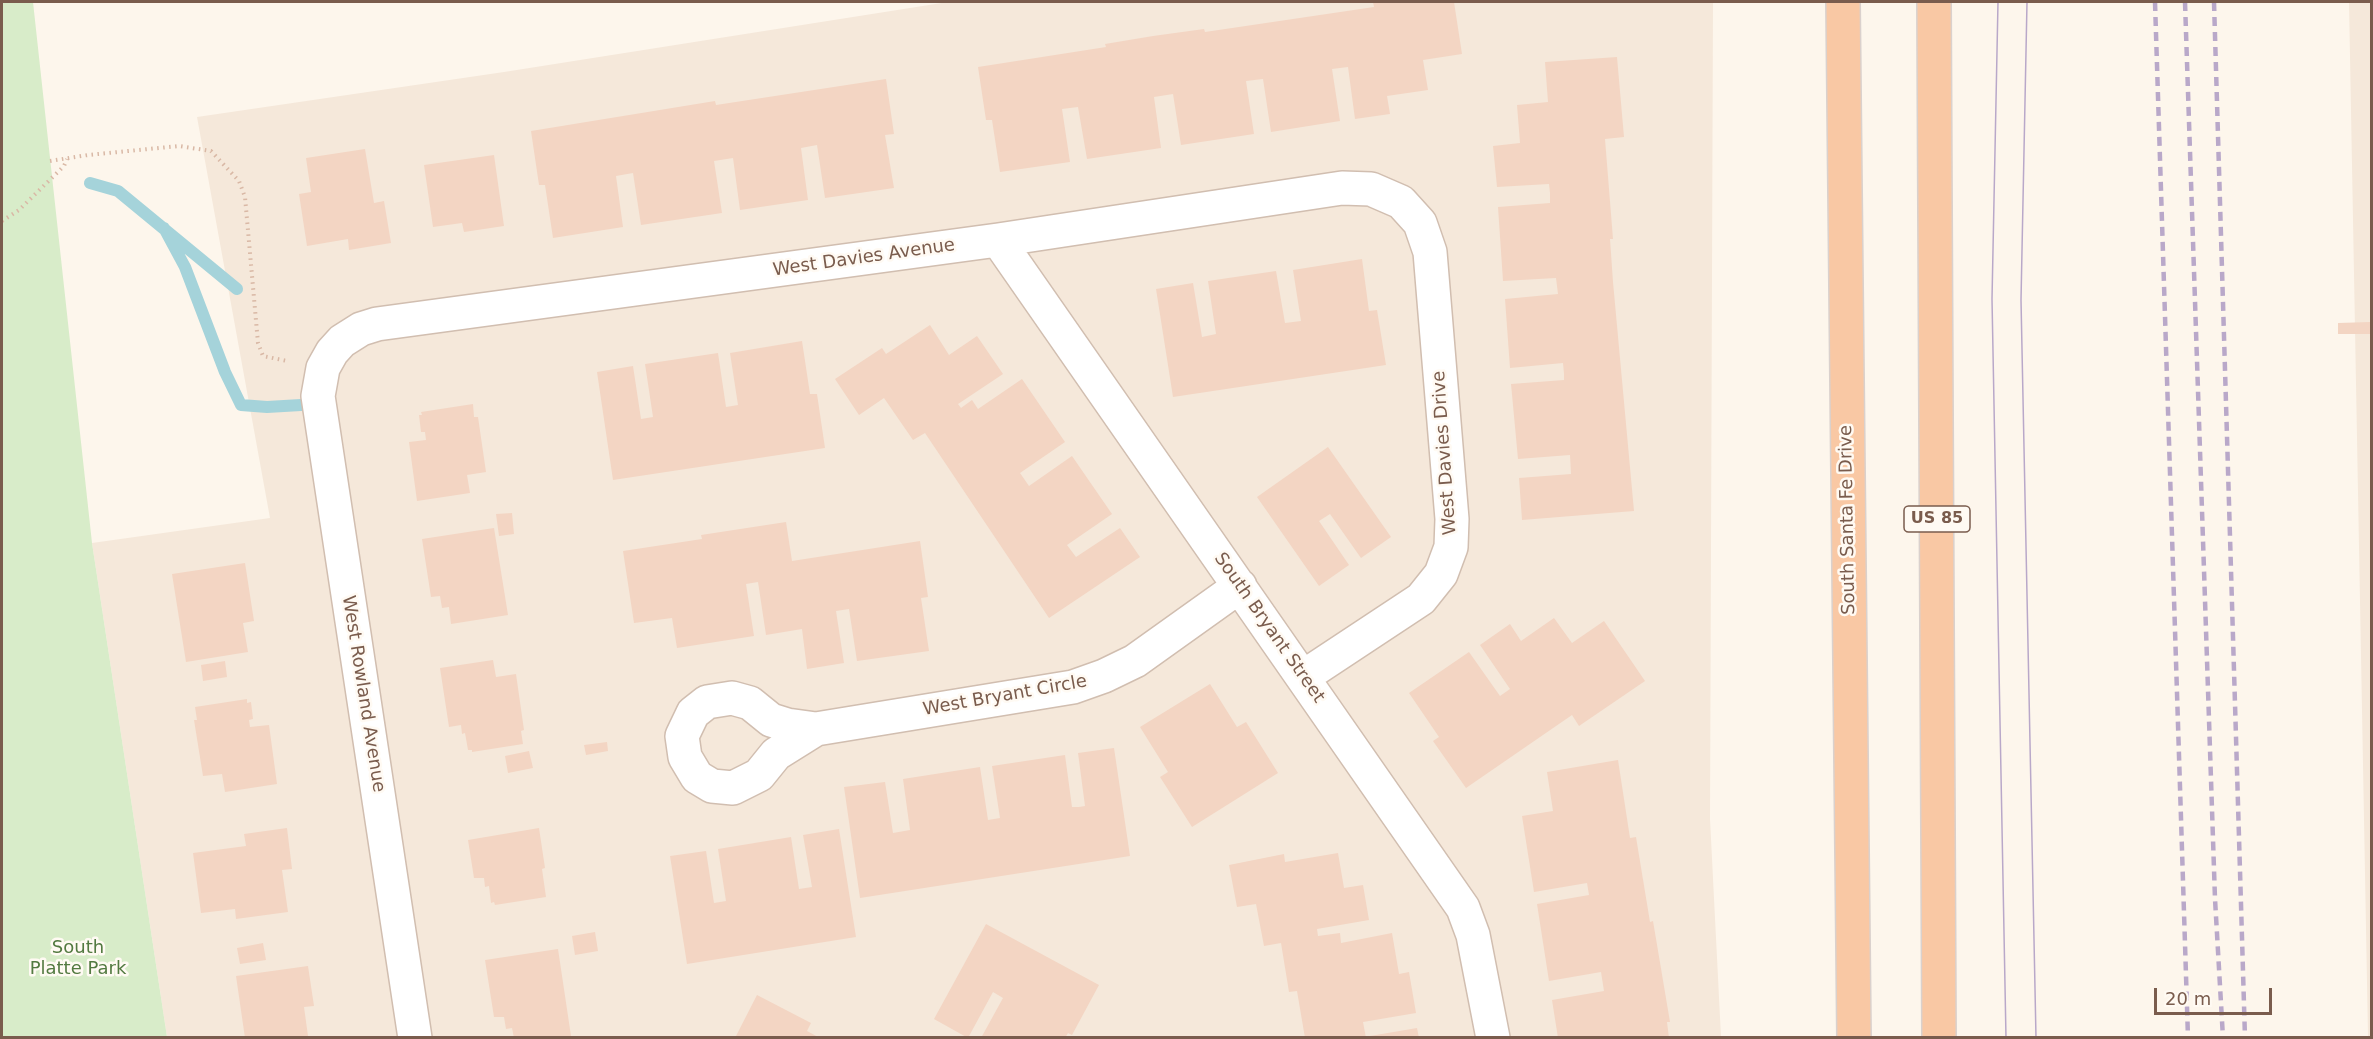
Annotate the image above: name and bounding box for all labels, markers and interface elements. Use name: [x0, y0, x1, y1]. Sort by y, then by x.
street label: West Davies Avenue: [772, 235, 956, 281]
street label: West Davies Drive: [1428, 370, 1462, 536]
street label: South Santa Fe Drive: [1836, 425, 1860, 615]
road number: US 85: [1904, 506, 1970, 532]
street label: South Bryant Street: [1209, 549, 1329, 707]
street label: West Rowland Avenue: [337, 594, 389, 794]
street label: West Bryant Circle: [921, 671, 1089, 721]
park label: South Platte Park: [30, 937, 126, 980]
scale bar: [2157, 976, 2276, 1014]
text: 20 m: [2165, 988, 2211, 1009]

